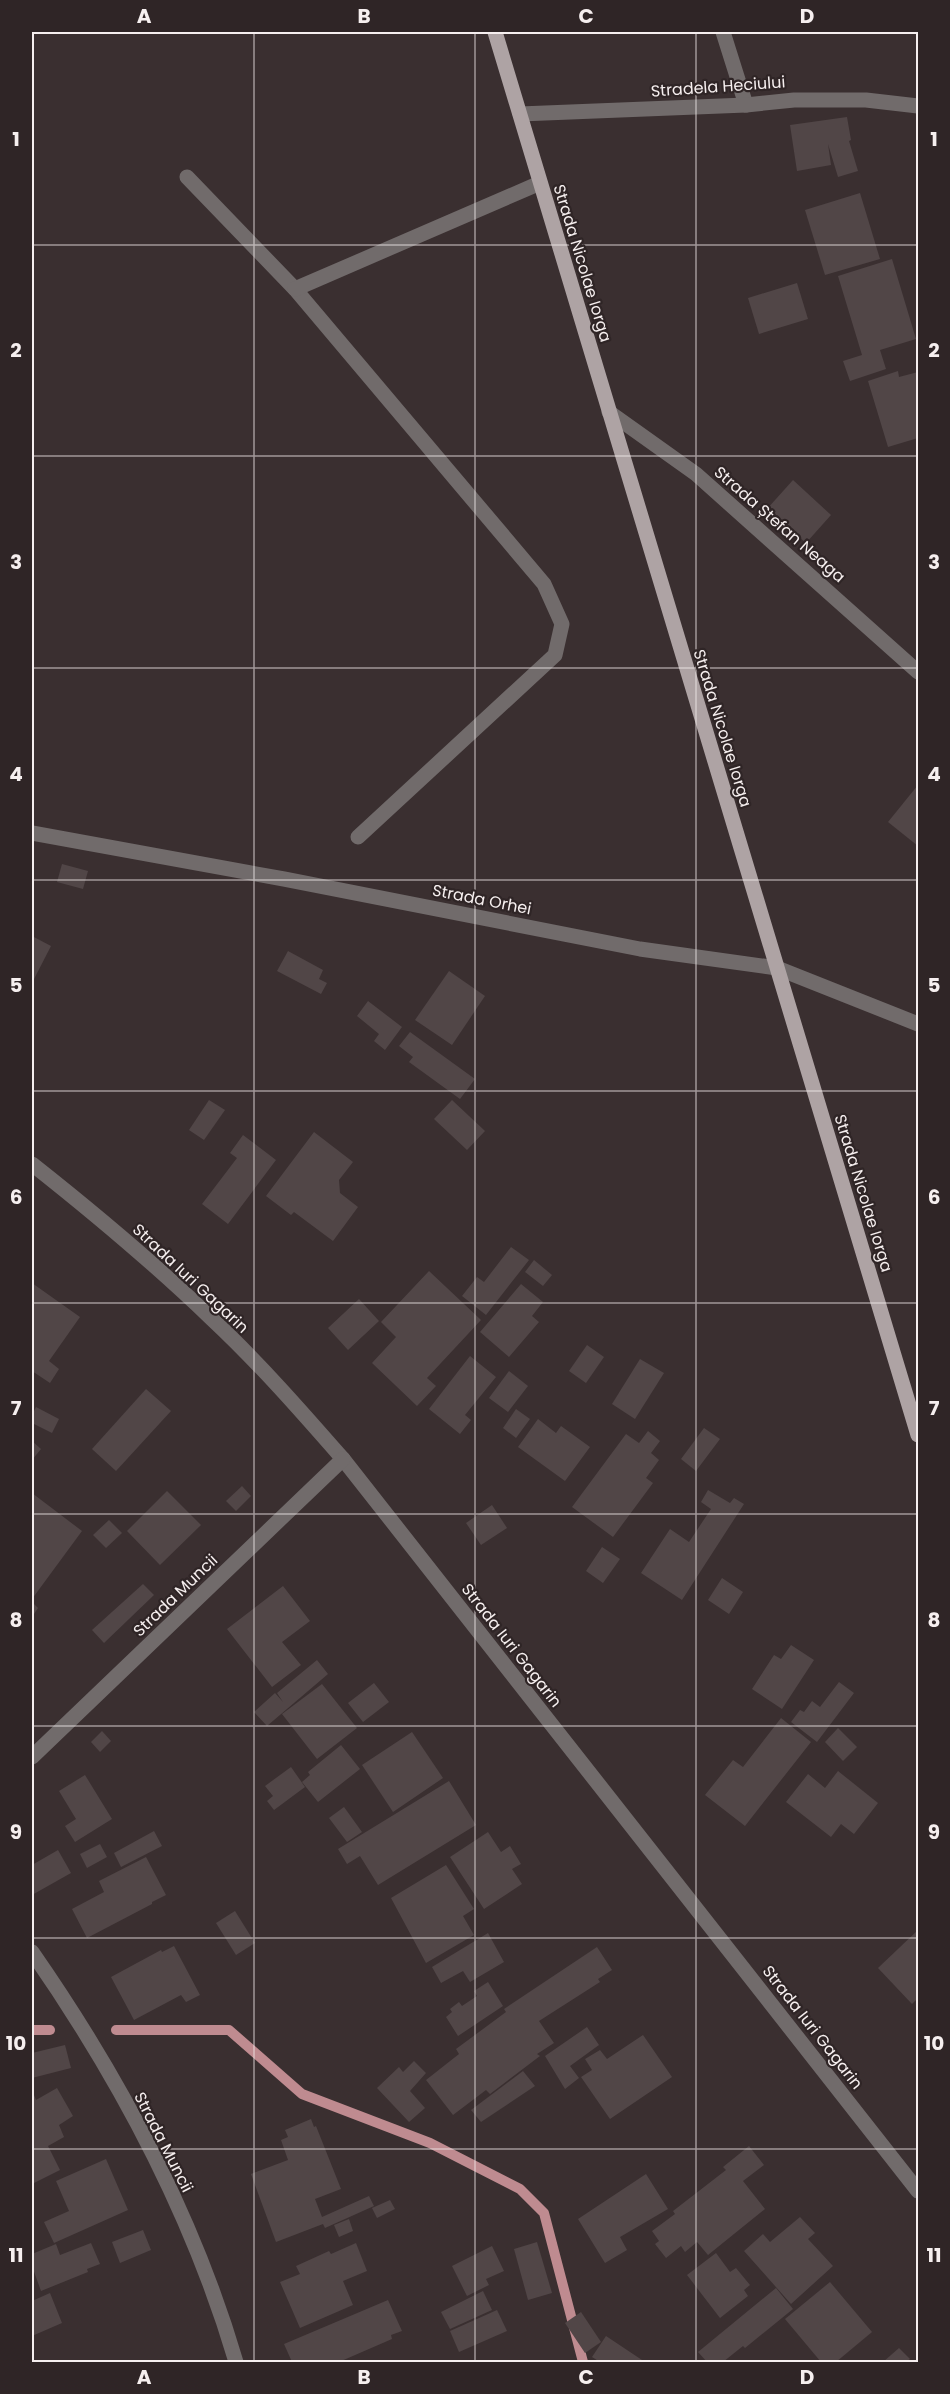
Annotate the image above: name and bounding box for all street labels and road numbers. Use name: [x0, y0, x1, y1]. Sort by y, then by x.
street label: Stradela Heciului: [650, 70, 786, 103]
street label: Strada Nicolae Iorga: [548, 181, 617, 345]
street label: Strada Ștefan Neaga: [709, 461, 850, 588]
street label: Strada Nicolae Iorga: [688, 646, 757, 810]
street label: Strada Orhei: [430, 879, 533, 920]
street label: Strada Nicolae Iorga: [829, 1111, 898, 1275]
street label: Strada Iuri Gagarin: [127, 1218, 254, 1338]
street label: Strada Muncii: [128, 1549, 223, 1642]
street label: Strada Iuri Gagarin: [456, 1579, 567, 1712]
street label: Strada Iuri Gagarin: [757, 1961, 868, 2094]
street label: Strada Muncii: [128, 2088, 199, 2196]

